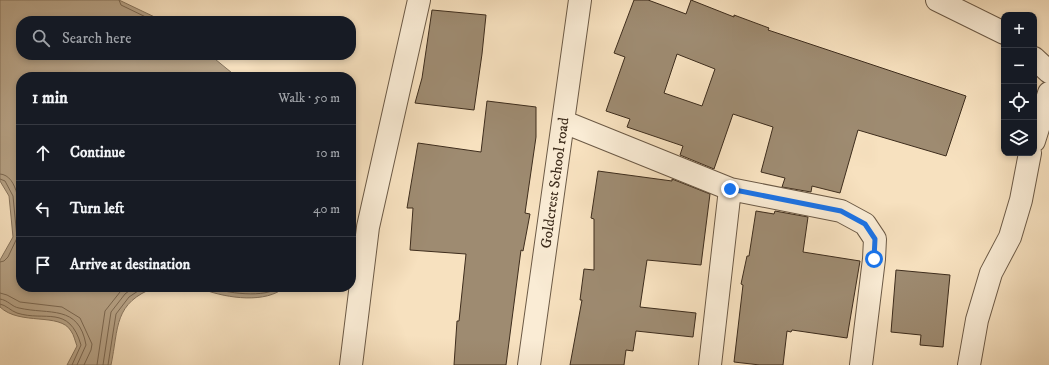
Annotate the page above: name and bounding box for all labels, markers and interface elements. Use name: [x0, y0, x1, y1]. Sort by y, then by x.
map controls: [1001, 12, 1037, 156]
button: +: [1001, 12, 1037, 48]
search box: [16, 16, 356, 60]
icon: search: [30, 27, 52, 49]
text: Search here: [62, 29, 131, 48]
button: −: [1001, 48, 1037, 84]
button: locate: [1001, 84, 1037, 120]
text: 1 min: [32, 87, 68, 109]
text: Walk · 50 m: [278, 90, 340, 106]
street label: Goldcrest School road: [536, 116, 574, 250]
button: layers: [1001, 120, 1037, 156]
icon: ahead: [32, 142, 54, 164]
text: Continue: [70, 143, 125, 162]
text: 10 m: [316, 145, 340, 161]
route end: [721, 180, 739, 198]
icon: left: [32, 198, 54, 220]
text: Turn left: [70, 199, 124, 218]
text: 40 m: [313, 201, 340, 217]
route start: [865, 250, 883, 268]
icon: arrive: [32, 254, 54, 276]
text: Arrive at destination: [70, 255, 190, 274]

